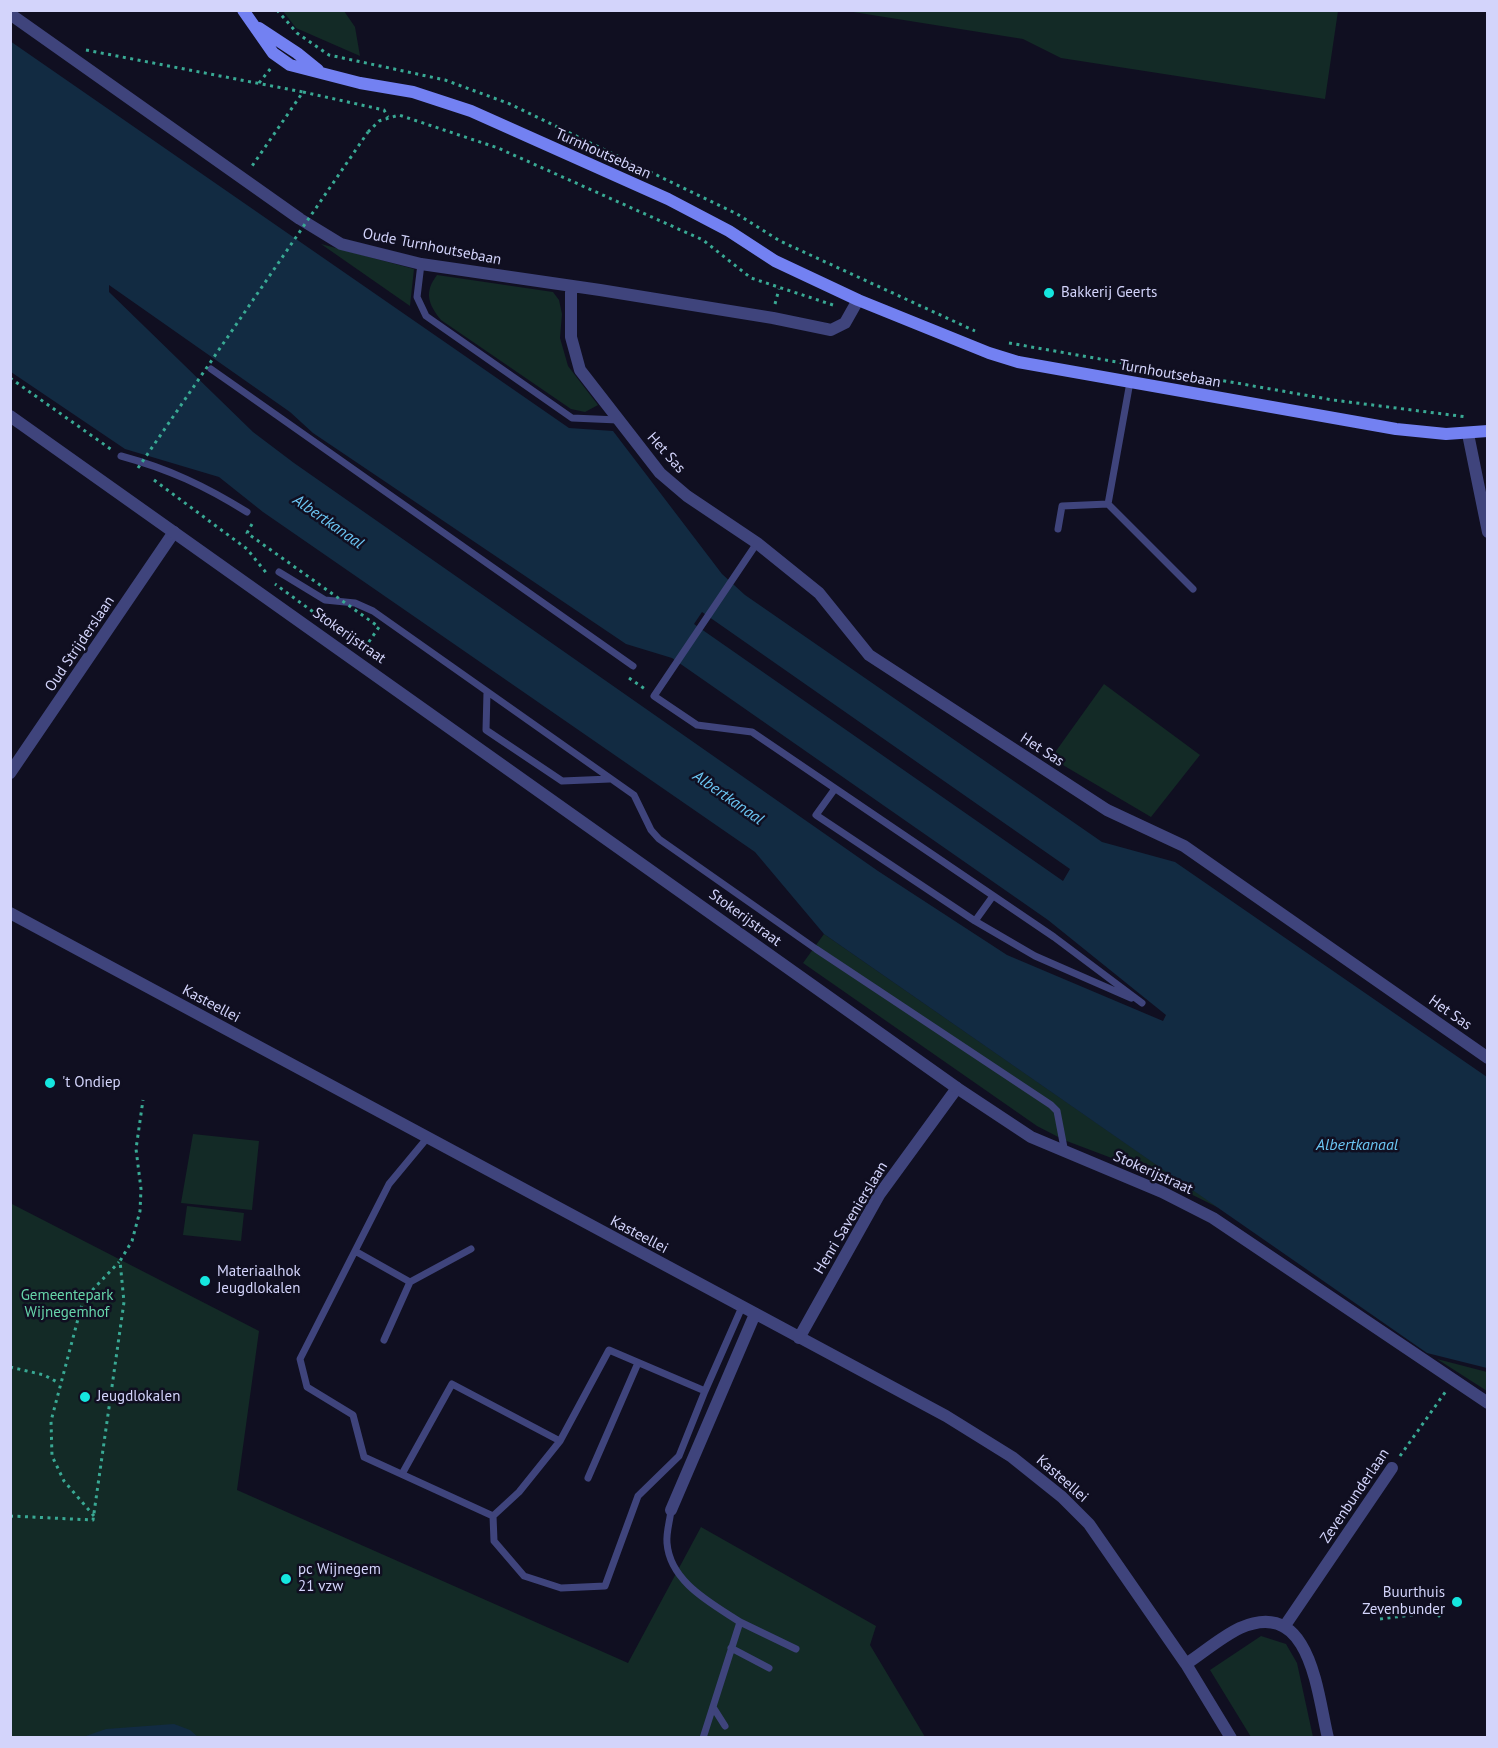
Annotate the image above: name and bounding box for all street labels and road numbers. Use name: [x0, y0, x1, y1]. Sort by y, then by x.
street label: Turnhoutsebaan: [552, 125, 654, 183]
street label: Oude Turnhoutsebaan: [361, 225, 503, 269]
street label: Turnhoutsebaan: [1118, 356, 1222, 392]
street label: Het Sas: [643, 429, 689, 477]
street label: Oud Strijderslaan: [41, 593, 119, 695]
street label: Stokerijstraat: [309, 604, 389, 668]
street label: Het Sas: [1017, 729, 1067, 771]
street label: Stokerijstraat: [705, 886, 785, 950]
street label: Kasteellei: [179, 981, 243, 1027]
street label: Het Sas: [1425, 992, 1475, 1034]
street label: Stokerijstraat: [1110, 1147, 1196, 1199]
street label: Henri Savenierslaan: [810, 1159, 892, 1277]
street label: Kasteellei: [607, 1212, 671, 1258]
street label: Zevenbunderlaan: [1317, 1445, 1393, 1547]
street label: Kasteellei: [1032, 1452, 1092, 1506]

